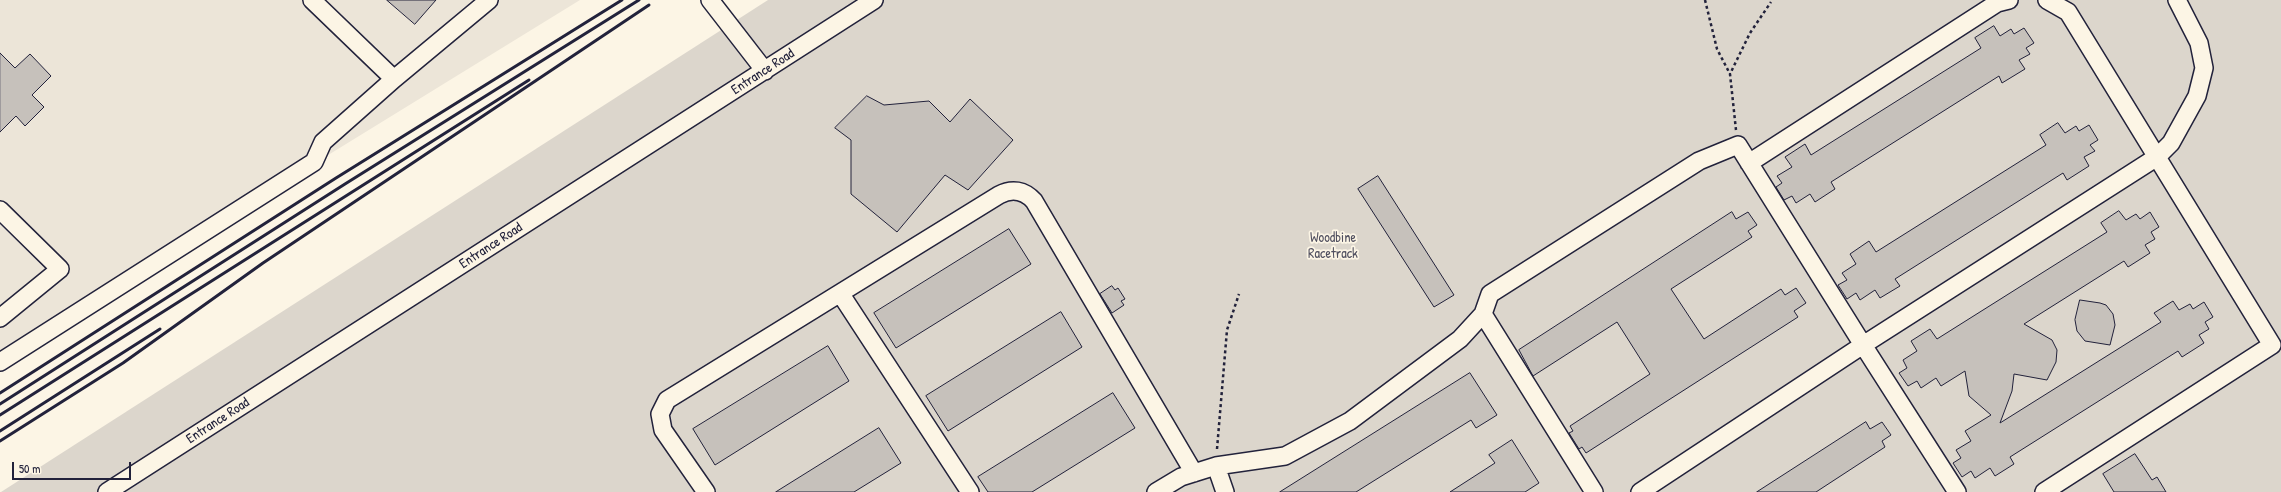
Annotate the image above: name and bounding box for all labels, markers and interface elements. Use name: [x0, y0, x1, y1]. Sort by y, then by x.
street label: Entrance Road: [728, 45, 798, 99]
street label: Entrance Road: [456, 219, 526, 273]
park label: Woodbine Racetrack: [1308, 230, 1358, 262]
street label: Entrance Road: [183, 394, 253, 448]
scale bar: [14, 454, 133, 480]
text: 50 m: [19, 460, 40, 477]

